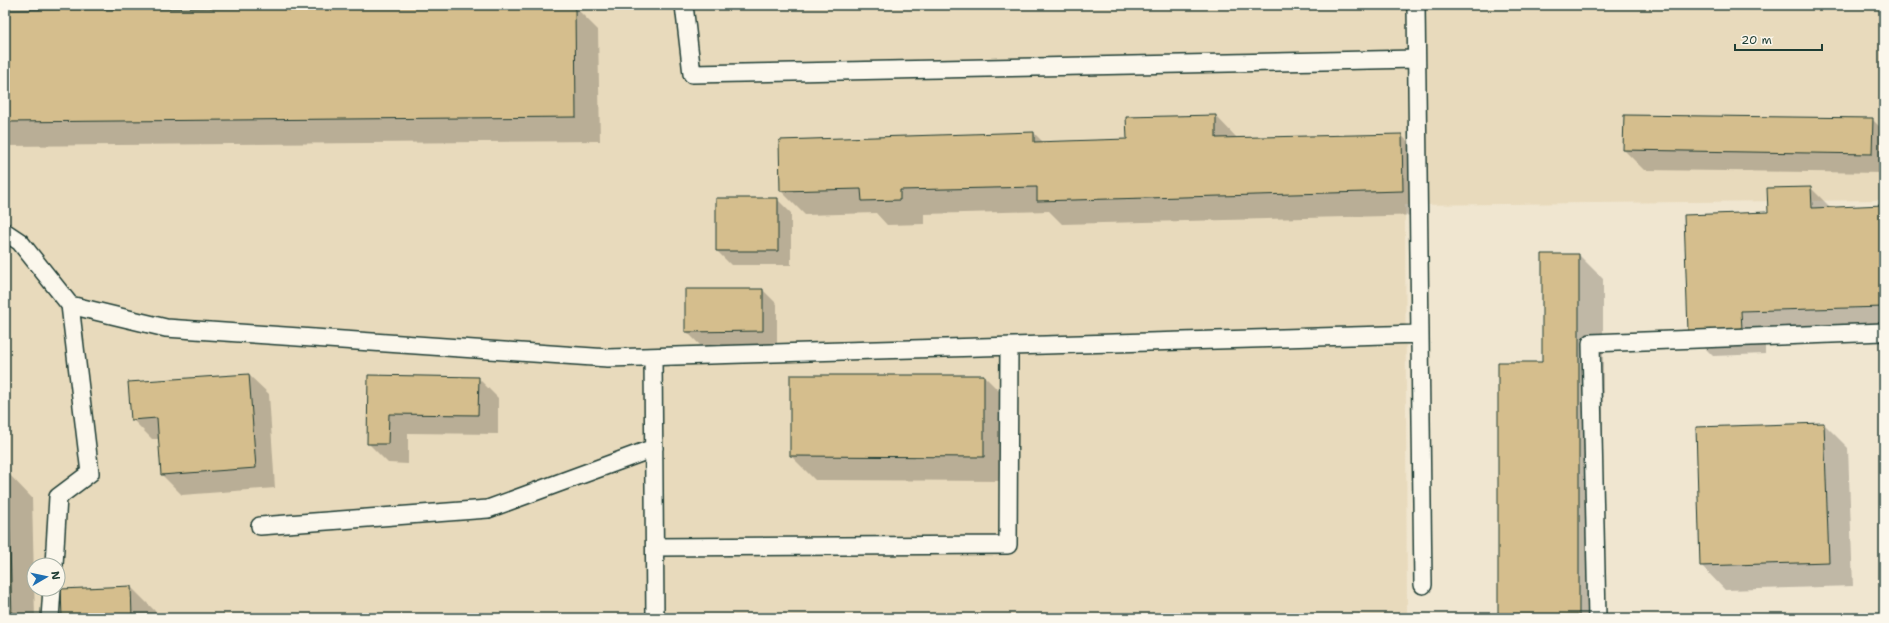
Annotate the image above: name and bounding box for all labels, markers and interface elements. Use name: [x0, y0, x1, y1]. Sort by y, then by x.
scale bar: [1735, 26, 1822, 52]
text: 20 m: [1741, 32, 1772, 48]
north arrow: [26, 557, 66, 597]
text: N: [47, 570, 64, 581]

